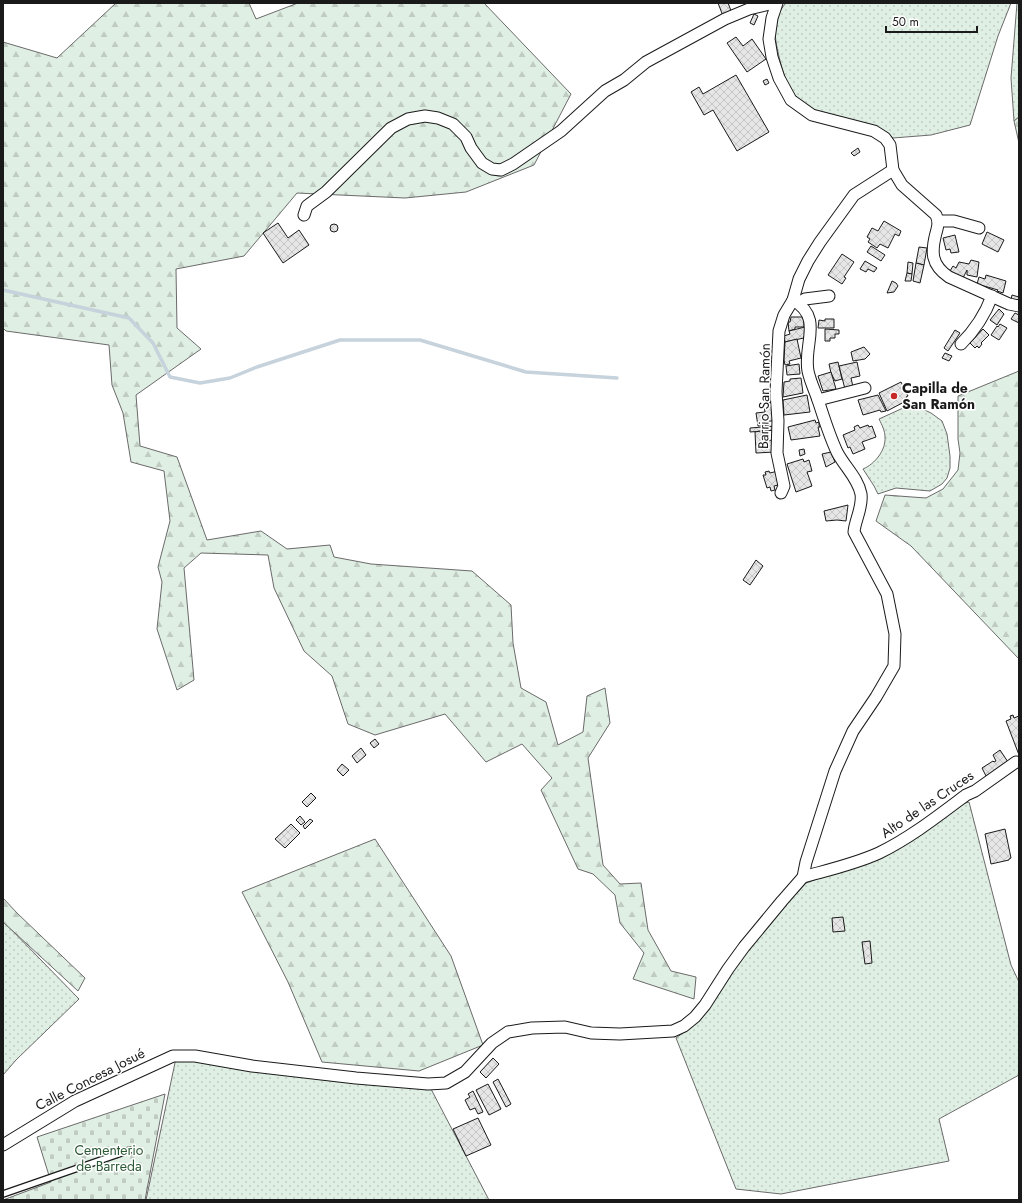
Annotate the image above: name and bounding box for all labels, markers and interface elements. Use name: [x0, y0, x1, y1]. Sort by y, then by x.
scale bar: [886, 8, 977, 34]
text: 50 m: [892, 13, 919, 31]
street label: Barrio San Ramón: [753, 343, 775, 449]
place label: Capilla de San Ramón: [902, 378, 975, 414]
marker: Capilla de San Ramón: [889, 391, 899, 401]
street label: Alto de las Cruces: [877, 765, 978, 843]
street label: Calle Concesa Josué: [32, 1043, 148, 1115]
park label: Cementerio de Barreda: [75, 1140, 144, 1176]

